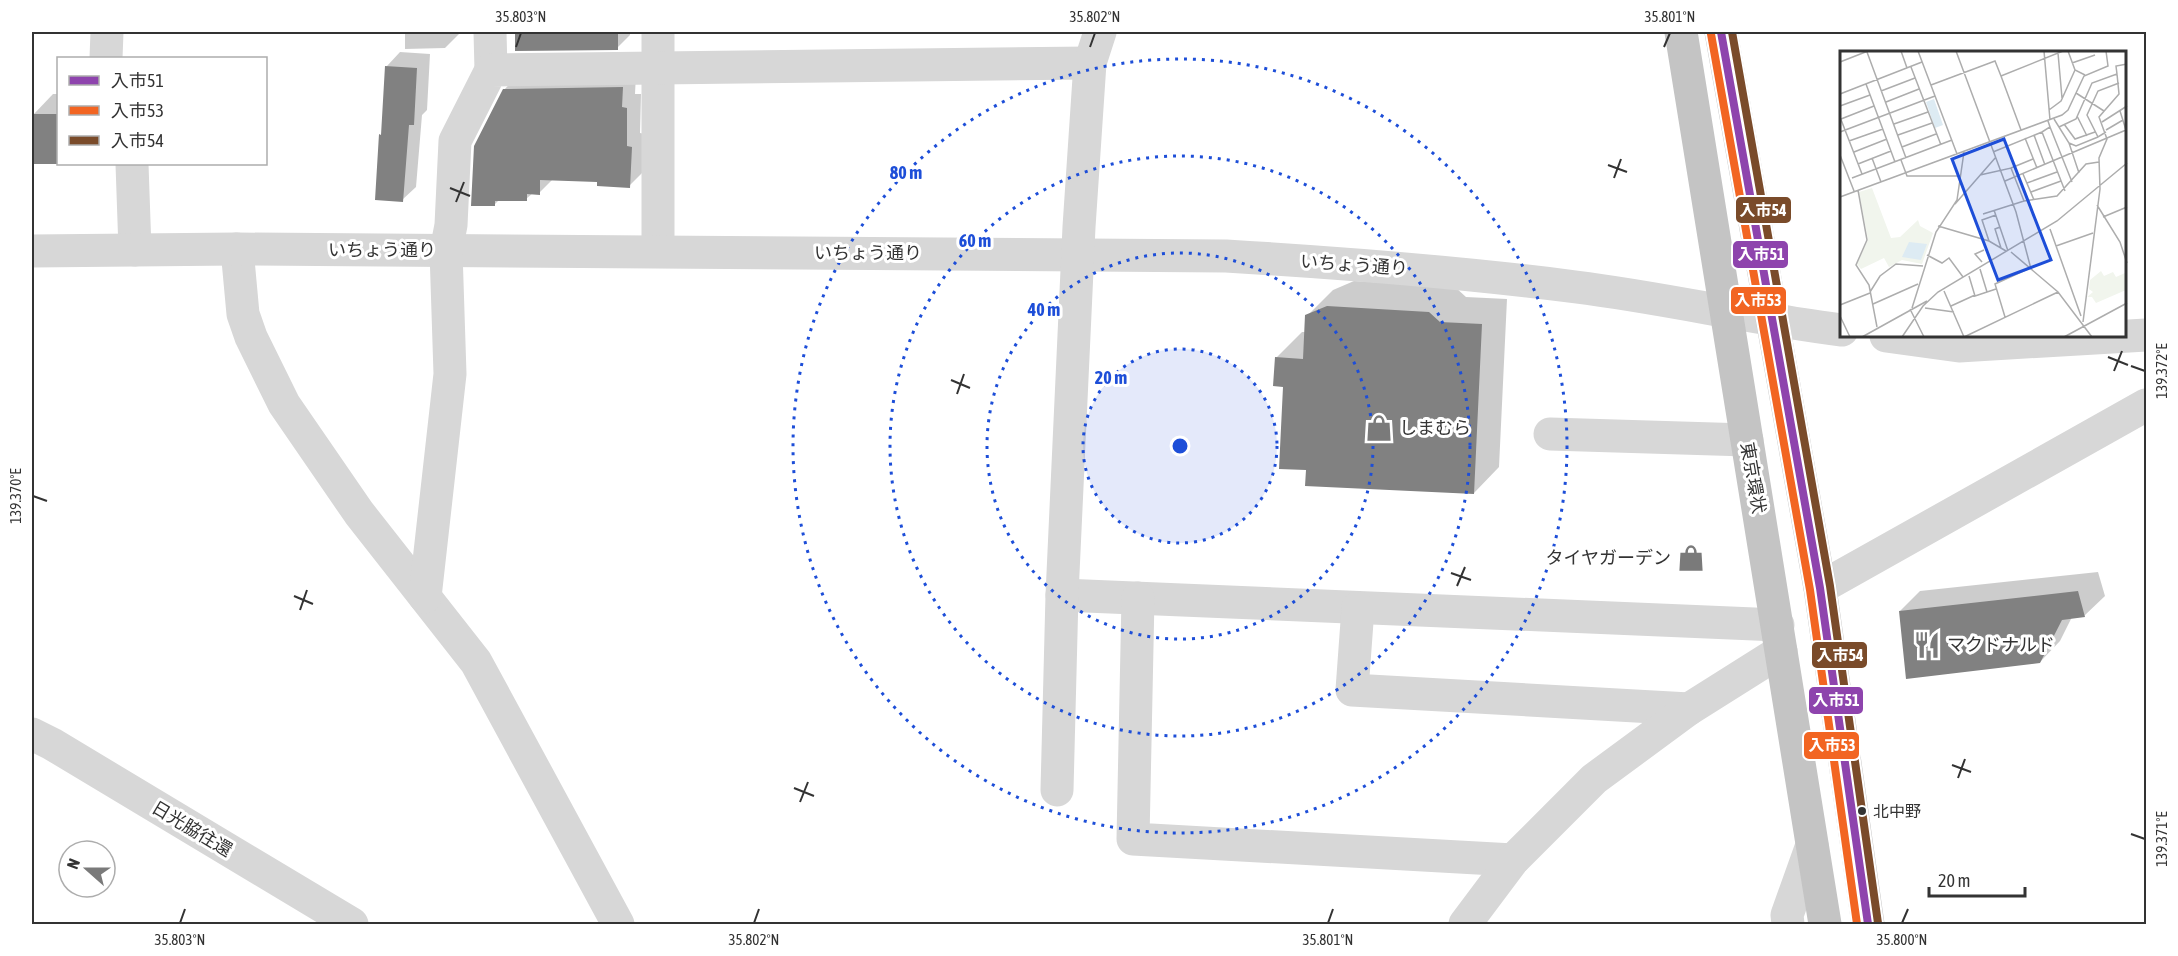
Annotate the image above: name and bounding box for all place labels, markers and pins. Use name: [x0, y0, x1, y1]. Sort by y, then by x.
shop icon: しまむら: [1364, 413, 1394, 443]
place label: しまむら: [1399, 417, 1471, 438]
centre of rings: [1170, 436, 1190, 456]
shop icon: タイヤガーデン: [1676, 543, 1706, 573]
place label: タイヤガーデン: [1546, 547, 1671, 568]
restaurant icon: マクドナルド: [1912, 630, 1942, 660]
place label: マクドナルド: [1947, 634, 2055, 655]
place label: 北中野: [1873, 802, 1921, 820]
marker: 北中野: [1856, 805, 1868, 817]

